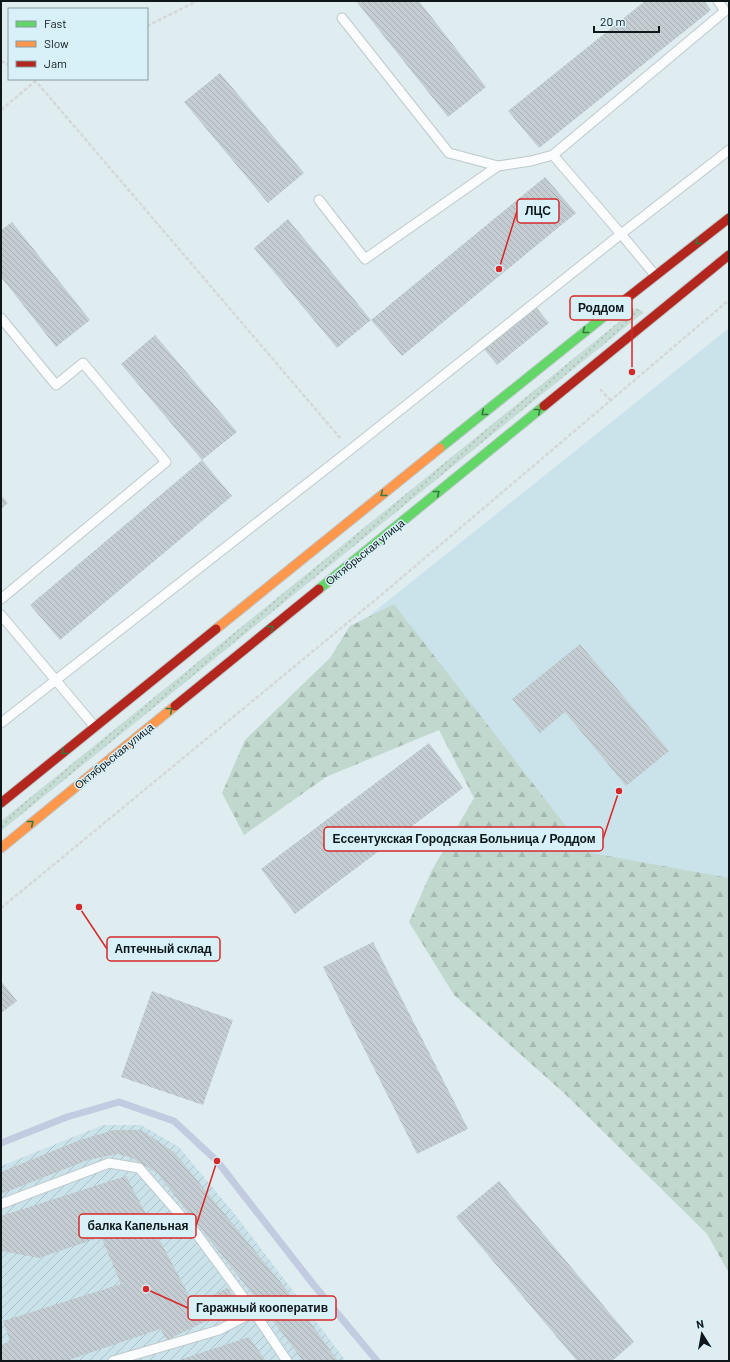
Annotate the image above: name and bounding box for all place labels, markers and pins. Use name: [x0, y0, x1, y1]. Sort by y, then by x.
callout: ЛЦС: [517, 199, 559, 223]
callout: Роддом: [570, 296, 632, 320]
callout: Ессентукская Городская Больница / Роддом: [324, 827, 603, 851]
callout: Аптечный склад: [107, 937, 220, 961]
callout: балка Капельная: [79, 1214, 196, 1238]
callout: Гаражный кооператив: [188, 1296, 336, 1320]

